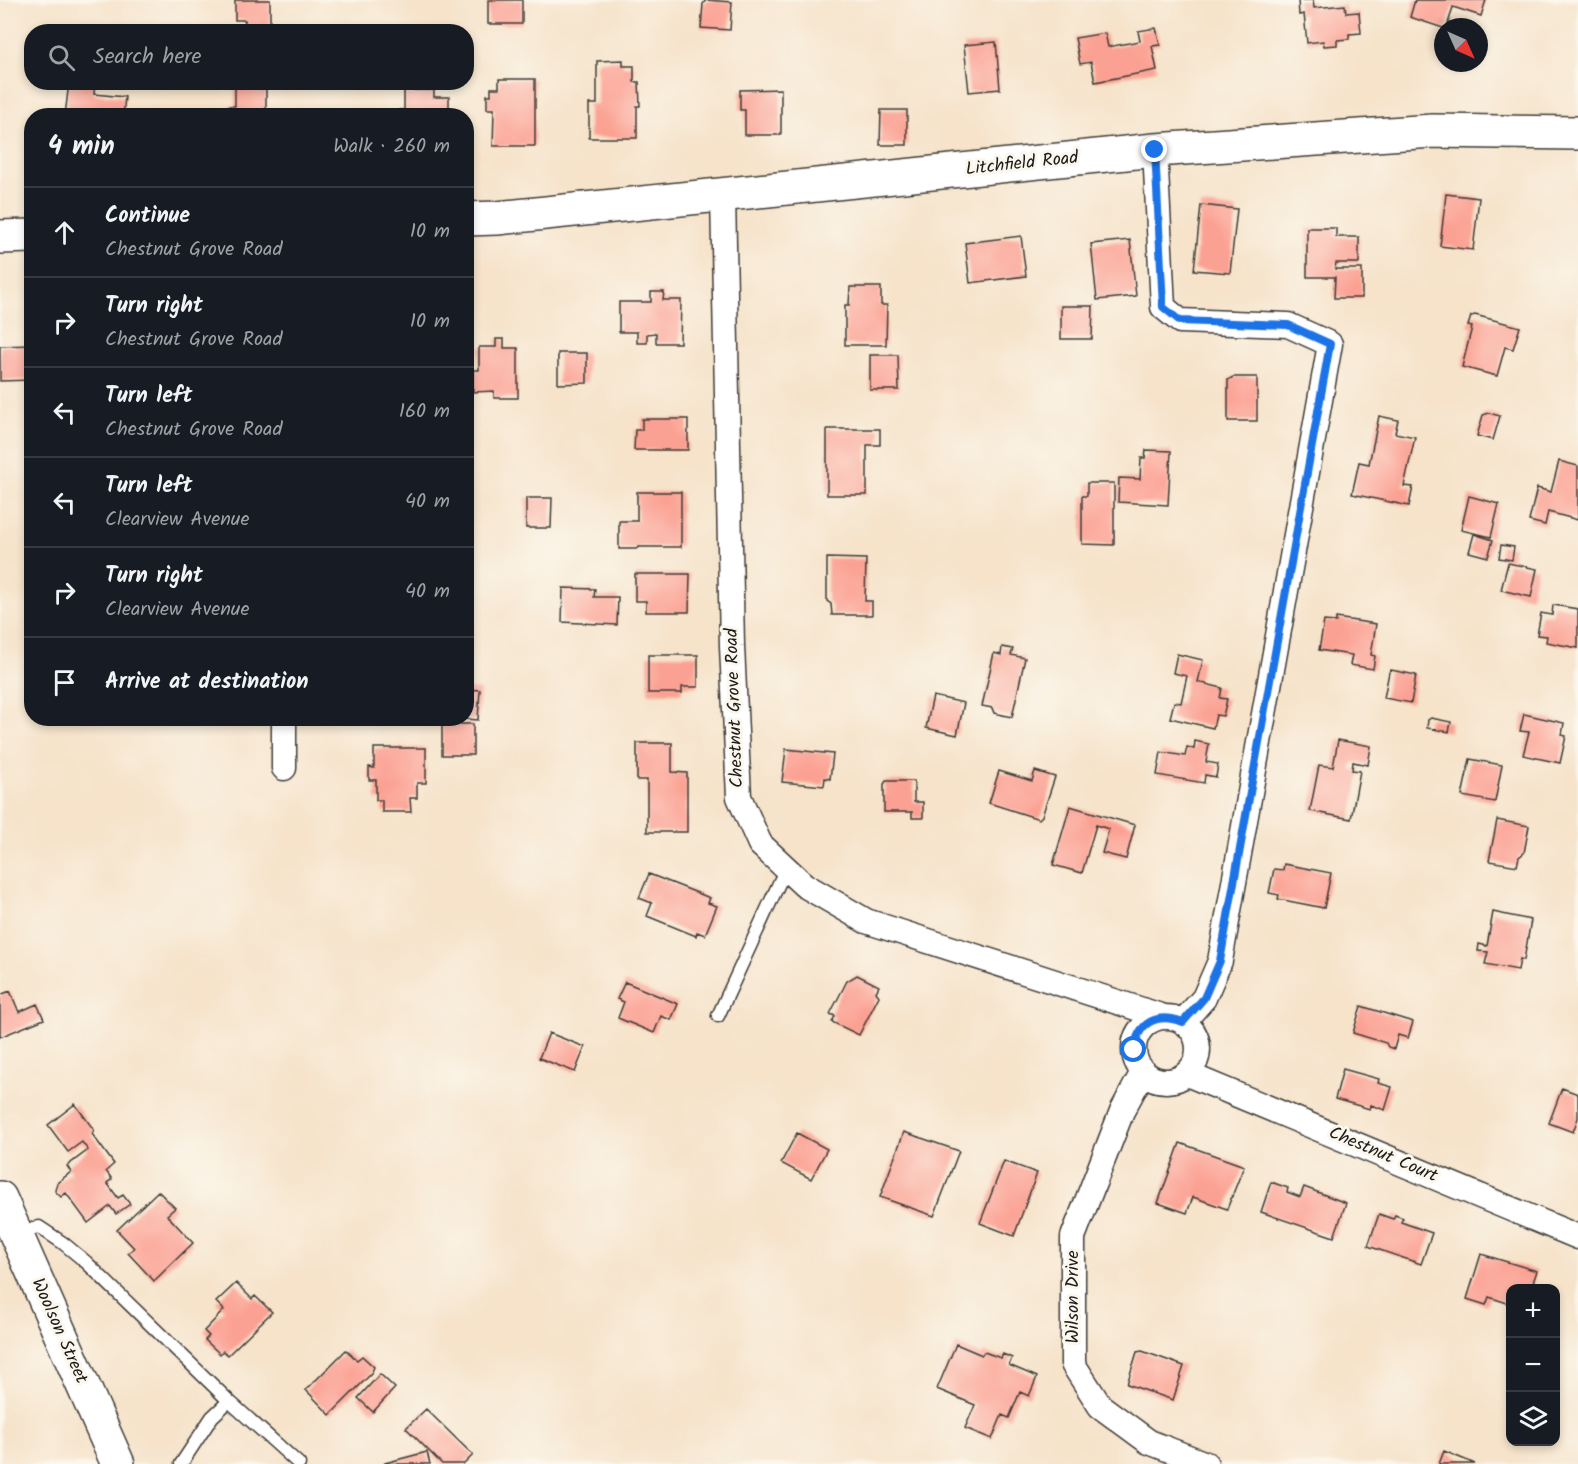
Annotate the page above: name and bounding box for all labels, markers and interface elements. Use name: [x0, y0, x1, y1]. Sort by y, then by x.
north arrow: [1434, 18, 1488, 72]
search box: [24, 24, 474, 90]
text: Search here: [93, 40, 201, 75]
icon: search: [45, 41, 78, 74]
text: 4 min: [48, 126, 115, 168]
text: Walk · 260 m: [333, 131, 450, 163]
route end: [1141, 136, 1167, 162]
street label: Litchfield Road: [964, 144, 1081, 184]
text: Continue: [105, 199, 190, 234]
icon: ahead: [48, 216, 81, 249]
text: 10 m: [410, 216, 450, 248]
text: Chestnut Grove Road: [105, 234, 282, 266]
text: Turn right: [105, 289, 203, 324]
icon: right: [48, 306, 81, 339]
text: 10 m: [410, 306, 450, 338]
text: Chestnut Grove Road: [105, 324, 282, 356]
text: Turn left: [105, 379, 192, 414]
icon: left: [48, 396, 81, 429]
text: 160 m: [399, 396, 450, 428]
text: Chestnut Grove Road: [105, 414, 282, 446]
text: Turn left: [105, 469, 192, 504]
icon: left: [48, 486, 81, 519]
text: 40 m: [405, 486, 450, 518]
text: Clearview Avenue: [105, 504, 249, 536]
text: Turn right: [105, 559, 203, 594]
icon: right: [48, 576, 81, 609]
text: 40 m: [405, 576, 450, 608]
text: Clearview Avenue: [105, 594, 249, 626]
street label: Chestnut Grove Road: [718, 627, 752, 788]
text: Arrive at destination: [105, 665, 308, 700]
icon: arrive: [48, 666, 81, 699]
route start: [1120, 1036, 1146, 1062]
street label: Chestnut Court: [1324, 1119, 1443, 1191]
street label: Wilson Drive: [1059, 1251, 1088, 1343]
street label: Woolson Street: [23, 1273, 96, 1389]
map controls: [1506, 1284, 1560, 1446]
button: +: [1506, 1284, 1560, 1338]
button: −: [1506, 1338, 1560, 1392]
button: layers: [1506, 1392, 1560, 1446]

